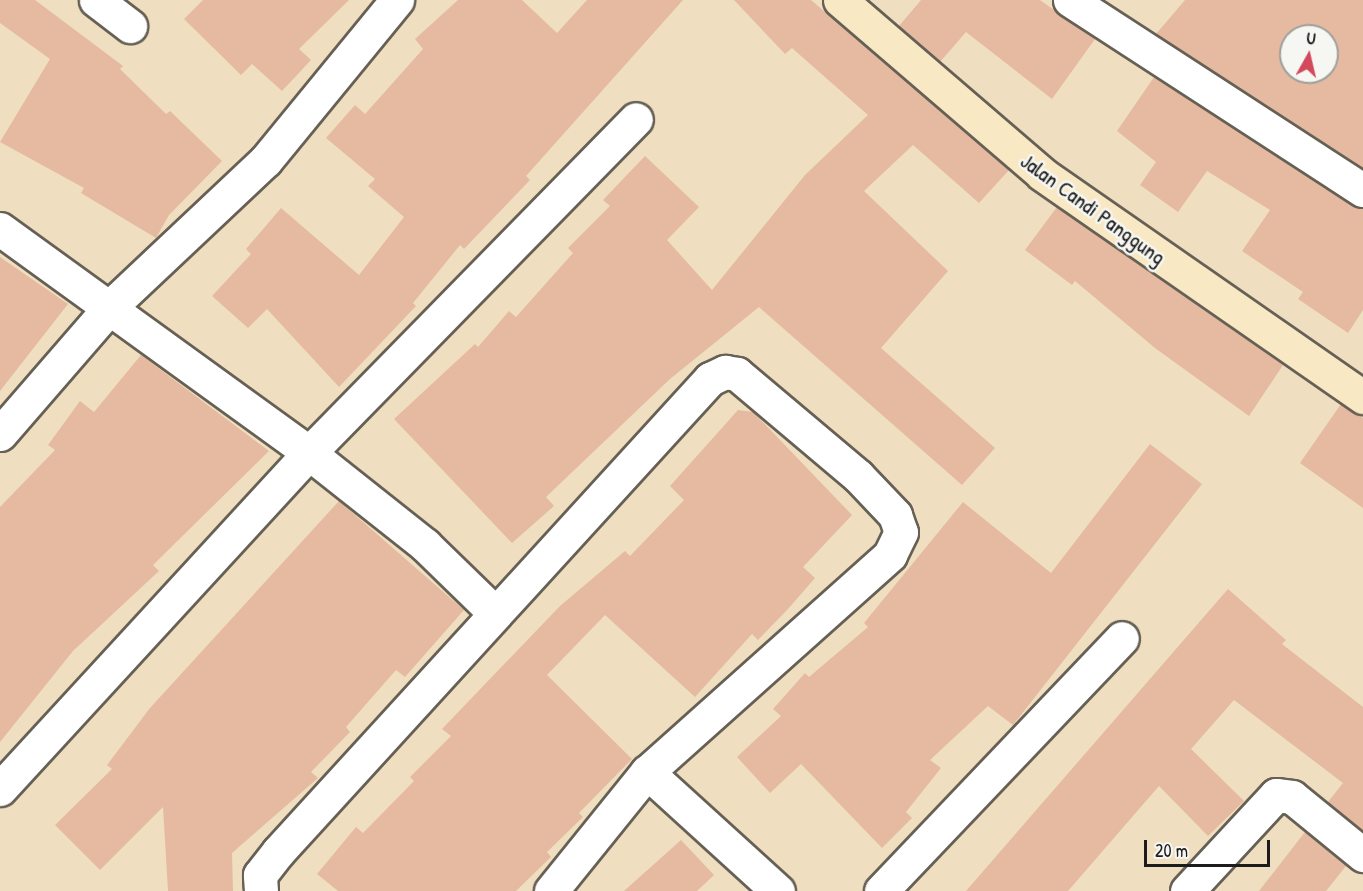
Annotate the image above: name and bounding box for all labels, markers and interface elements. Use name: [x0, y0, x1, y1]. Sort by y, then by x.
north arrow: [1279, 24, 1339, 84]
text: U: [1305, 27, 1317, 50]
street label: Jalan Candi Panggung: [1015, 148, 1171, 270]
scale bar: [1147, 828, 1273, 866]
text: 20 m: [1155, 838, 1188, 863]

